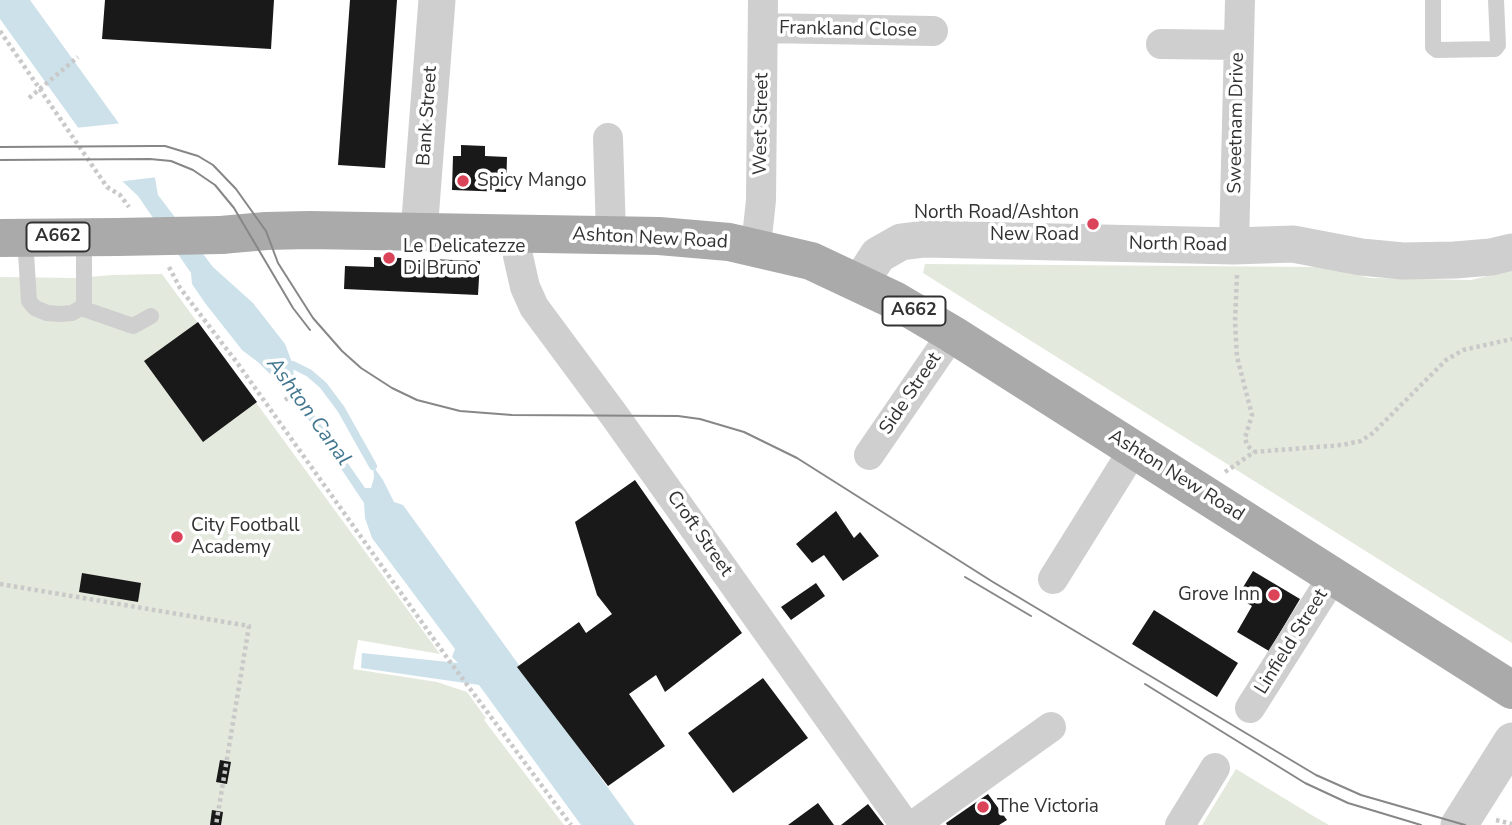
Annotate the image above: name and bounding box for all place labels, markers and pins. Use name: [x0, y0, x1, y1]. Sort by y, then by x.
place label: Spicy Mango: [477, 170, 586, 192]
marker: Spicy Mango: [455, 173, 471, 189]
place label: North Road/Ashton New Road: [914, 202, 1079, 246]
marker: North Road/Ashton New Road: [1085, 216, 1101, 232]
place label: Le Delicatezze Di Bruno: [403, 236, 525, 280]
marker: Le Delicatezze Di Bruno: [381, 250, 397, 266]
place label: City Football Academy: [191, 515, 300, 559]
marker: City Football Academy: [169, 529, 185, 545]
place label: Grove Inn: [1178, 584, 1260, 606]
marker: Grove Inn: [1266, 587, 1282, 603]
place label: The Victoria: [997, 796, 1099, 818]
marker: The Victoria: [975, 799, 991, 815]

